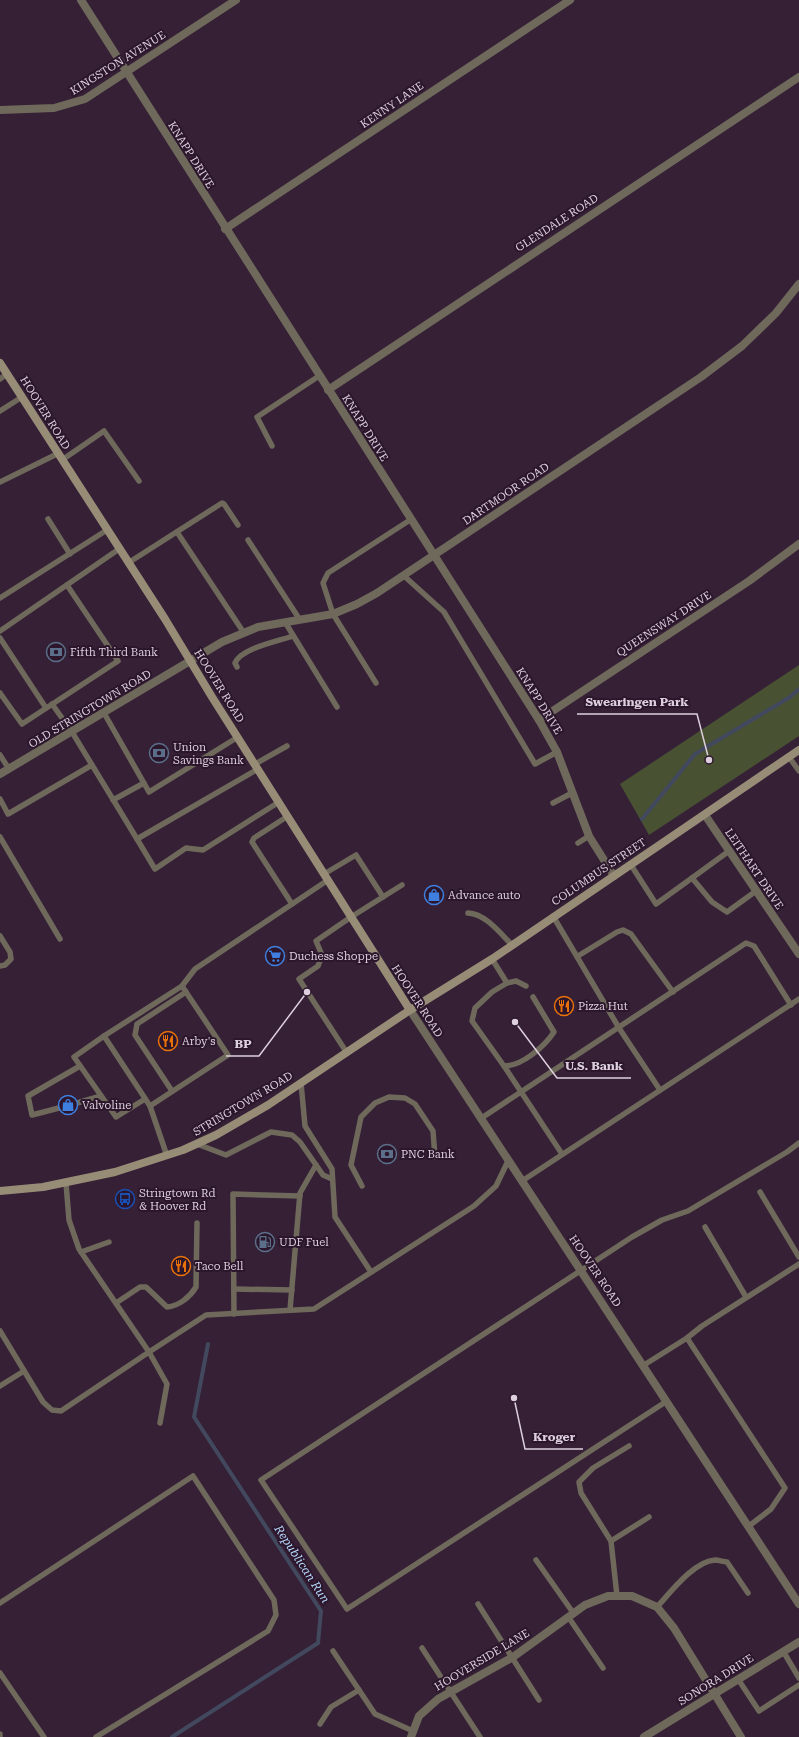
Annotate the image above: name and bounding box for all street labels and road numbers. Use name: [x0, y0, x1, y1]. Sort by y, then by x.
street label: KINGSTON AVENUE: [68, 28, 168, 98]
street label: KENNY LANE: [358, 79, 426, 131]
street label: KNAPP DRIVE: [165, 119, 217, 191]
street label: GLENDALE ROAD: [513, 191, 601, 255]
street label: HOOVER ROAD: [17, 374, 73, 452]
street label: KNAPP DRIVE: [339, 392, 391, 464]
street label: DARTMOOR ROAD: [460, 460, 552, 528]
street label: QUEENSWAY DRIVE: [614, 588, 714, 660]
street label: HOOVER ROAD: [191, 647, 247, 725]
street label: KNAPP DRIVE: [513, 665, 565, 737]
street label: OLD STRINGTOWN ROAD: [26, 667, 154, 751]
street label: LEITHART DRIVE: [722, 826, 786, 912]
street label: COLUMBUS STREET: [549, 836, 649, 908]
street label: HOOVER ROAD: [389, 962, 445, 1040]
street label: STRINGTOWN ROAD: [191, 1069, 295, 1139]
street label: HOOVER ROAD: [566, 1233, 624, 1309]
street label: HOOVERSIDE LANE: [432, 1626, 532, 1694]
street label: SONORA DRIVE: [676, 1652, 756, 1708]

